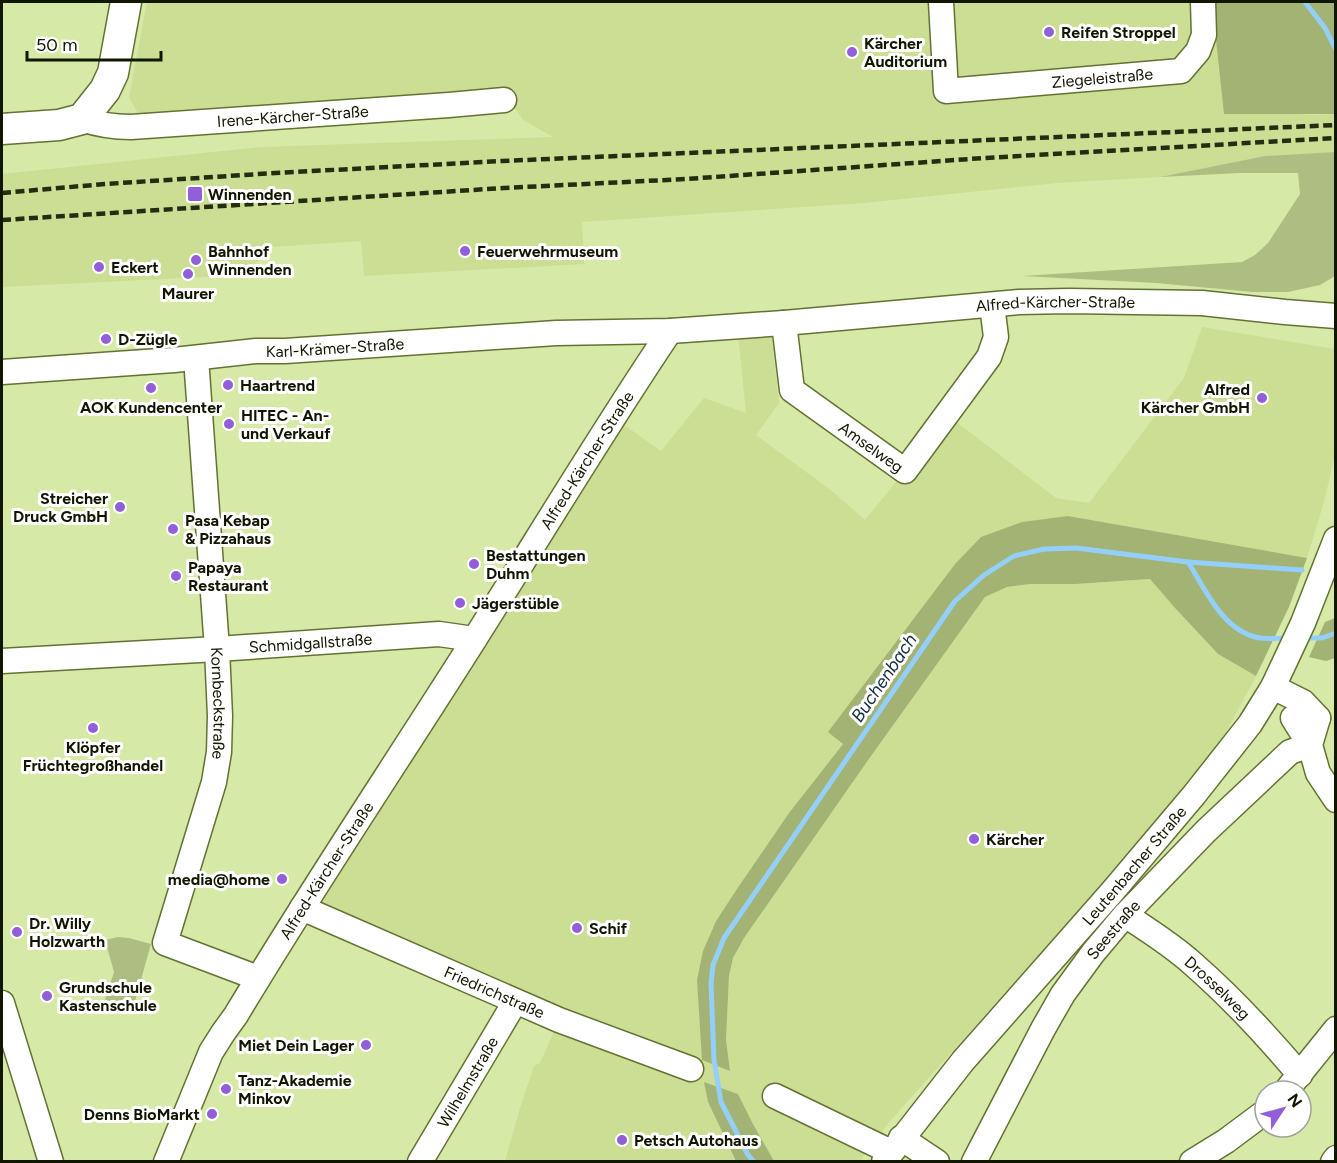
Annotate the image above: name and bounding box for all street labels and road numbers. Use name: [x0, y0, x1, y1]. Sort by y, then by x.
street label: Ziegeleistraße: [1051, 64, 1154, 91]
street label: Irene-Kärcher-Straße: [216, 101, 369, 131]
street label: Alfred-Kärcher-Straße: [975, 291, 1135, 315]
street label: Karl-Krämer-Straße: [266, 334, 405, 361]
street label: Alfred-Kärcher-Straße: [536, 387, 637, 533]
street label: Amselweg: [835, 417, 907, 476]
street label: Schmidgallstraße: [248, 629, 373, 656]
street label: Kornbeckstraße: [207, 646, 230, 761]
street label: Alfred-Kärcher-Straße: [275, 798, 377, 943]
street label: Leutenbacher Straße: [1078, 802, 1190, 929]
street label: Seestraße: [1082, 896, 1144, 963]
street label: Drosselweg: [1181, 952, 1255, 1023]
street label: Friedrichstraße: [441, 962, 548, 1022]
street label: Wilhelmstraße: [433, 1033, 502, 1131]

